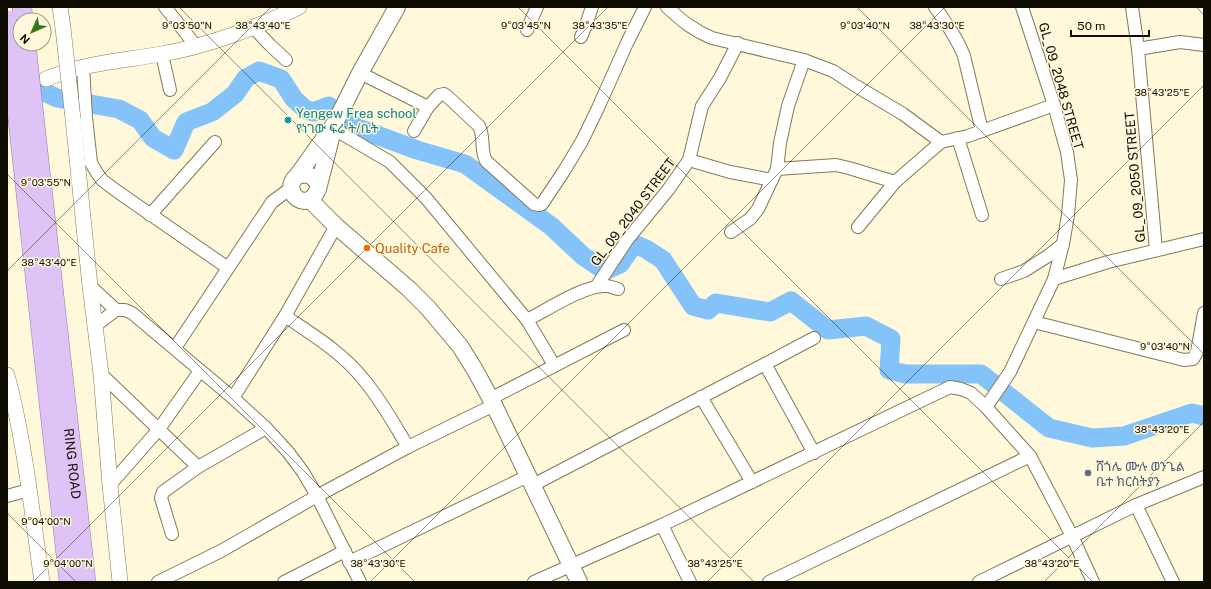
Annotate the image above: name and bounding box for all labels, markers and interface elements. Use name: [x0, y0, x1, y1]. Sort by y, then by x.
north arrow: [12, 12, 52, 52]
scale bar: [1071, 12, 1149, 38]
text: 9°03'50"N: [162, 19, 212, 31]
text: 38°43'40"E: [235, 19, 291, 31]
text: 9°03'45"N: [501, 19, 551, 31]
text: 38°43'35"E: [572, 19, 628, 31]
text: 9°03'40"N: [840, 19, 890, 31]
text: 38°43'30"E: [909, 19, 965, 31]
text: 50 m: [1077, 19, 1105, 33]
street label: GL_09_2048 STREET: [1036, 21, 1086, 151]
text: N: [18, 32, 32, 46]
text: 38°43'25"E: [1134, 86, 1190, 98]
place label: Yengew Frea school የነገው ፍሬ ት/ቤት: [296, 106, 416, 136]
street label: GL_09_2050 STREET: [1122, 111, 1148, 243]
marker: Yengew Frea school የነገው ፍሬ ት/ቤት: [283, 115, 293, 125]
street label: GL_09_2040 STREET: [588, 155, 679, 269]
text: 9°03'55"N: [21, 176, 71, 188]
place label: Quality Cafe: [375, 241, 450, 256]
marker: Quality Cafe: [362, 243, 372, 253]
text: 38°43'40"E: [21, 256, 77, 268]
text: 9°03'40"N: [1140, 340, 1190, 352]
text: 38°43'20"E: [1135, 423, 1189, 435]
street label: RING ROAD: [61, 427, 84, 500]
place label: ሸጎሌ ሙሉ ወንጌል ቤተ ክርስትያን: [1096, 459, 1185, 489]
marker: ሸጎሌ ሙሉ ወንጌል ቤተ ክርስትያን: [1083, 468, 1093, 478]
text: 9°04'00"N: [21, 515, 71, 527]
text: 9°04'00"N: [43, 557, 93, 569]
text: 38°43'30"E: [350, 557, 406, 569]
text: 38°43'25"E: [687, 557, 743, 569]
text: 38°43'20"E: [1025, 557, 1079, 569]

